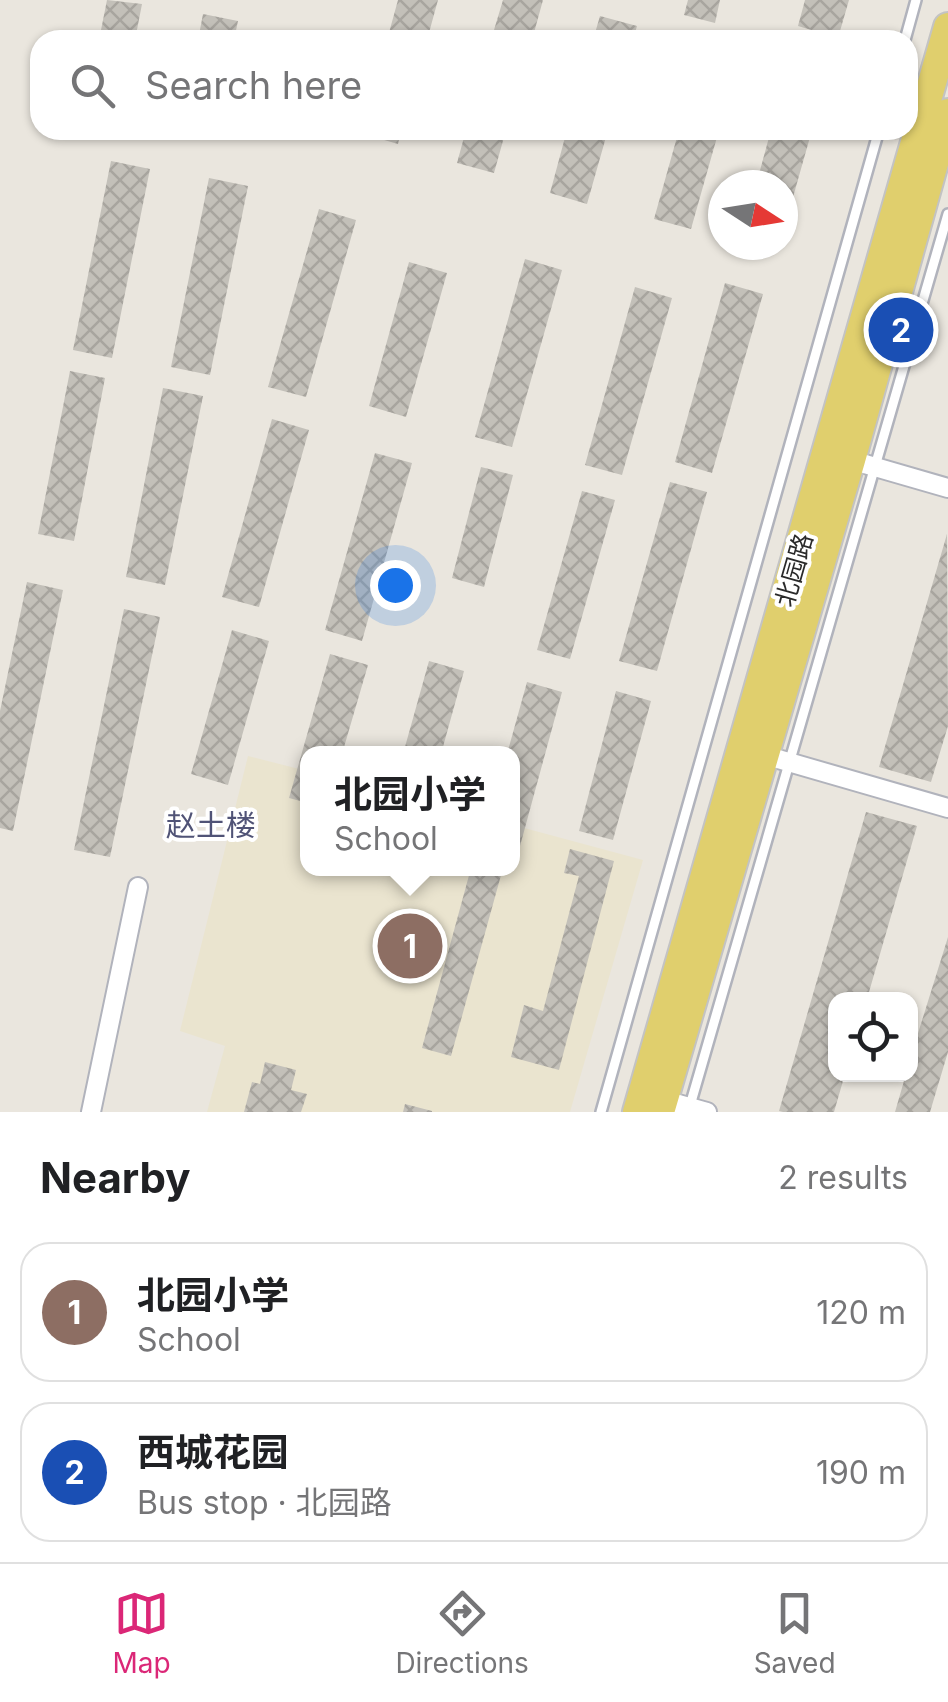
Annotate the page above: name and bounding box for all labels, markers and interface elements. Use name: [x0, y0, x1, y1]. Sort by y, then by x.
search box: [30, 30, 918, 140]
icon: search: [65, 58, 120, 113]
text: Search here: [145, 62, 362, 108]
north arrow: [708, 170, 798, 260]
pin: 2: [868, 292, 934, 368]
street label: 北园路: [769, 530, 819, 610]
your location: [370, 560, 421, 611]
popup: [300, 746, 520, 876]
text: 北园小学: [334, 771, 486, 817]
district label: 赵土楼: [166, 807, 256, 843]
text: School: [334, 819, 438, 858]
pin: 1: [378, 908, 442, 984]
map controls: [828, 992, 918, 1082]
button: locate: [828, 992, 918, 1082]
text: Nearby: [40, 1152, 191, 1203]
text: 2 results: [778, 1158, 908, 1197]
text: 北园小学: [137, 1272, 289, 1318]
text: 1: [68, 1293, 81, 1332]
text: 120 m: [816, 1293, 906, 1332]
text: School: [137, 1320, 241, 1359]
text: 西城花园: [137, 1429, 289, 1475]
text: 2: [64, 1453, 85, 1492]
text: 190 m: [816, 1453, 906, 1492]
text: Bus stop · 北园路: [137, 1483, 392, 1522]
tab: Map: [112, 1586, 171, 1680]
tab: Directions: [395, 1586, 529, 1680]
tab: Saved: [754, 1586, 836, 1680]

